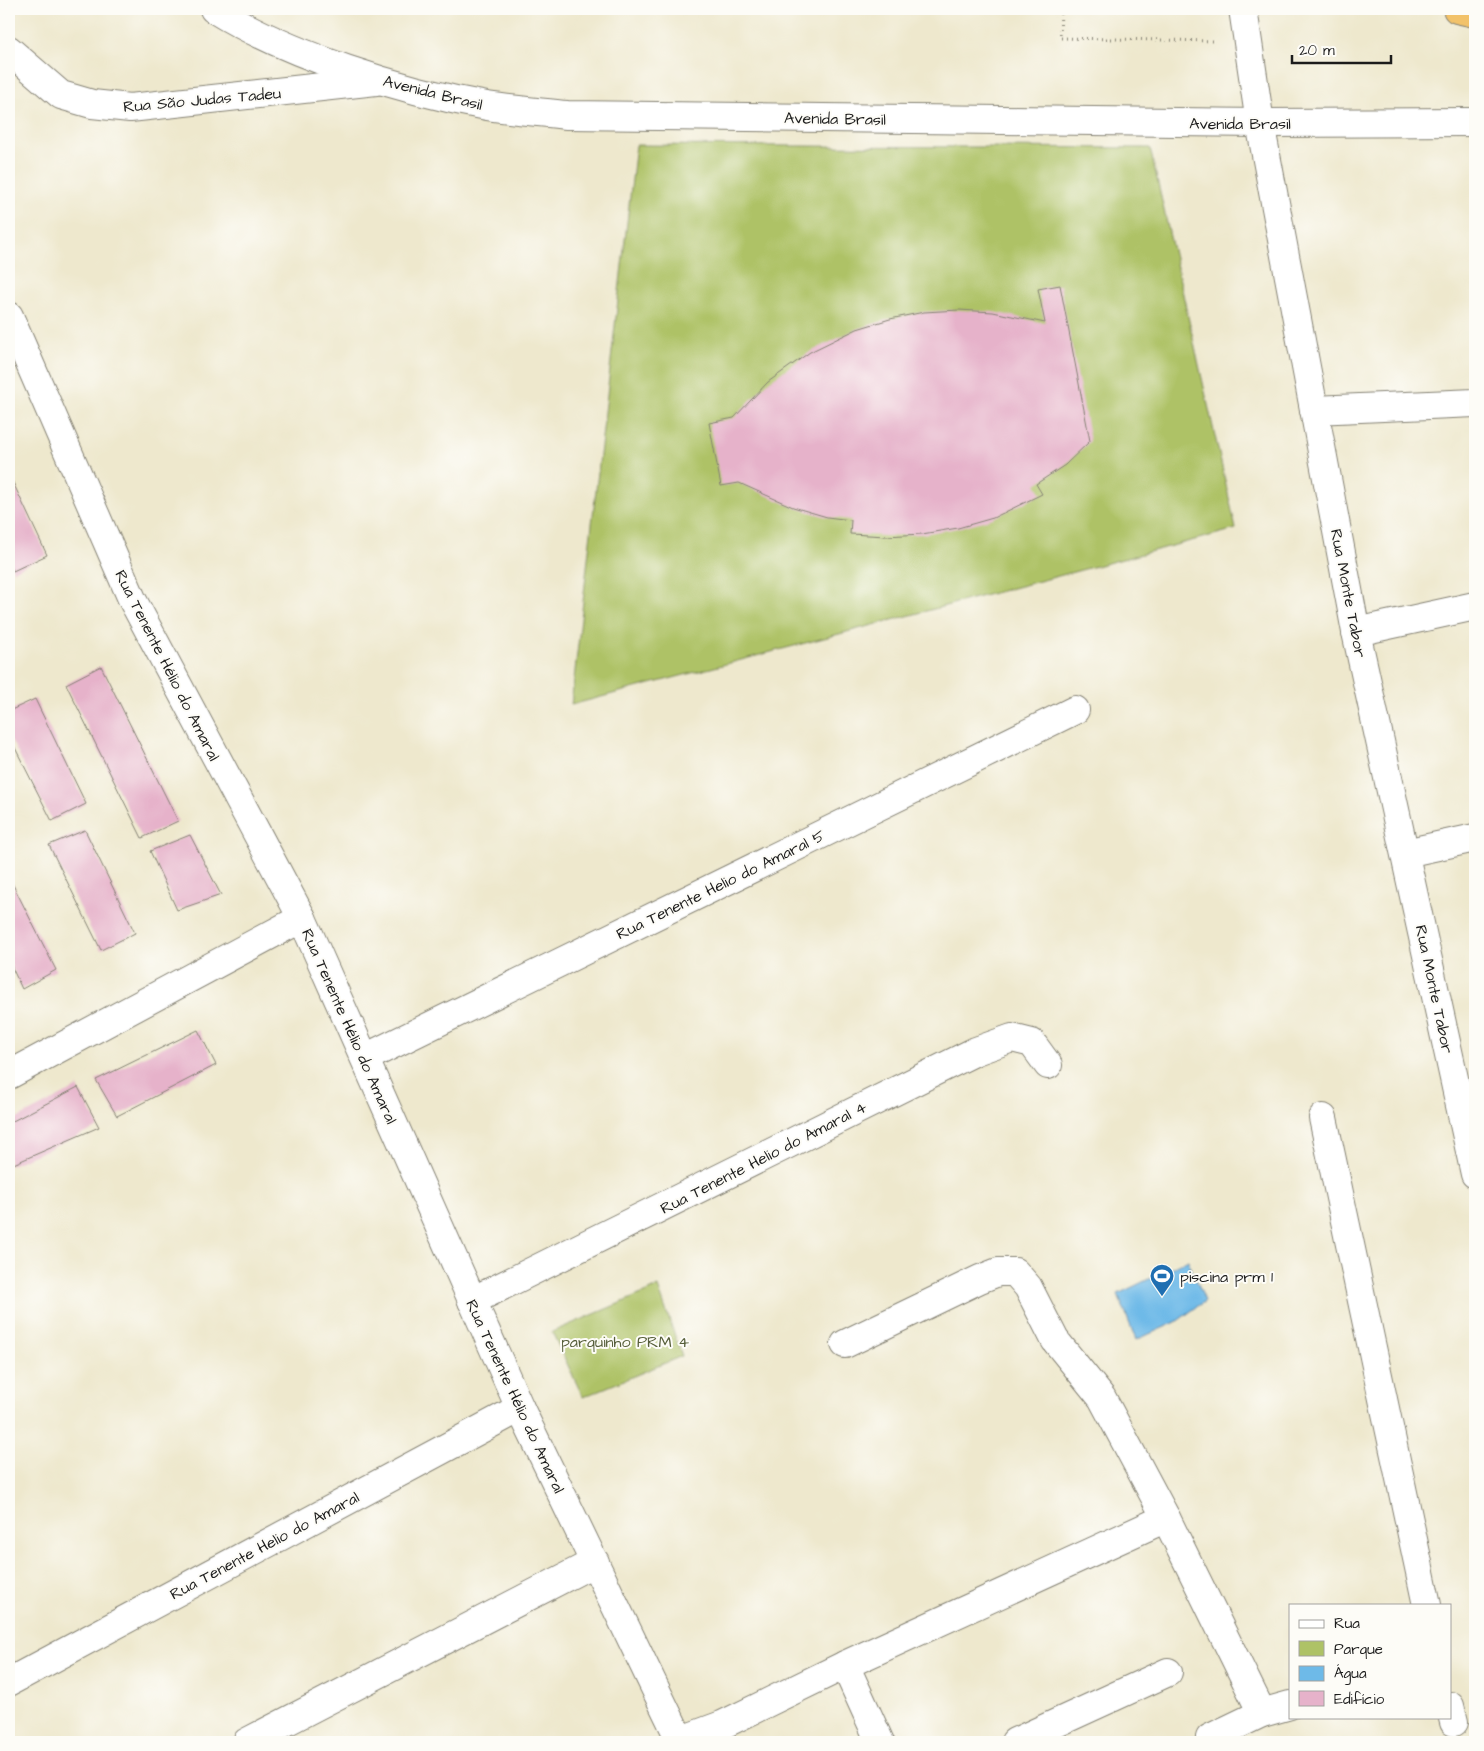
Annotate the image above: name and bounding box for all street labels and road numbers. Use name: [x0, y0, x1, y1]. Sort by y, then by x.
street label: Avenida Brasil: [381, 70, 485, 116]
street label: Rua São Judas Tadeu: [122, 82, 282, 118]
street label: Avenida Brasil: [784, 107, 886, 131]
street label: Avenida Brasil: [1189, 113, 1291, 135]
street label: Rua Monte Tabor: [1325, 527, 1371, 660]
street label: Rua Tenente Hélio do Amaral: [109, 566, 225, 765]
street label: Rua Tenente Helio do Amaral 5: [613, 824, 829, 945]
street label: Rua Monte Tabor: [1410, 923, 1458, 1056]
street label: Rua Tenente Hélio do Amaral: [296, 925, 402, 1127]
street label: Rua Tenente Helio do Amaral 4: [657, 1096, 870, 1220]
street label: Rua Tenente Hélio do Amaral: [460, 1296, 570, 1497]
street label: Rua Tenente Helio do Amaral: [166, 1487, 363, 1605]

